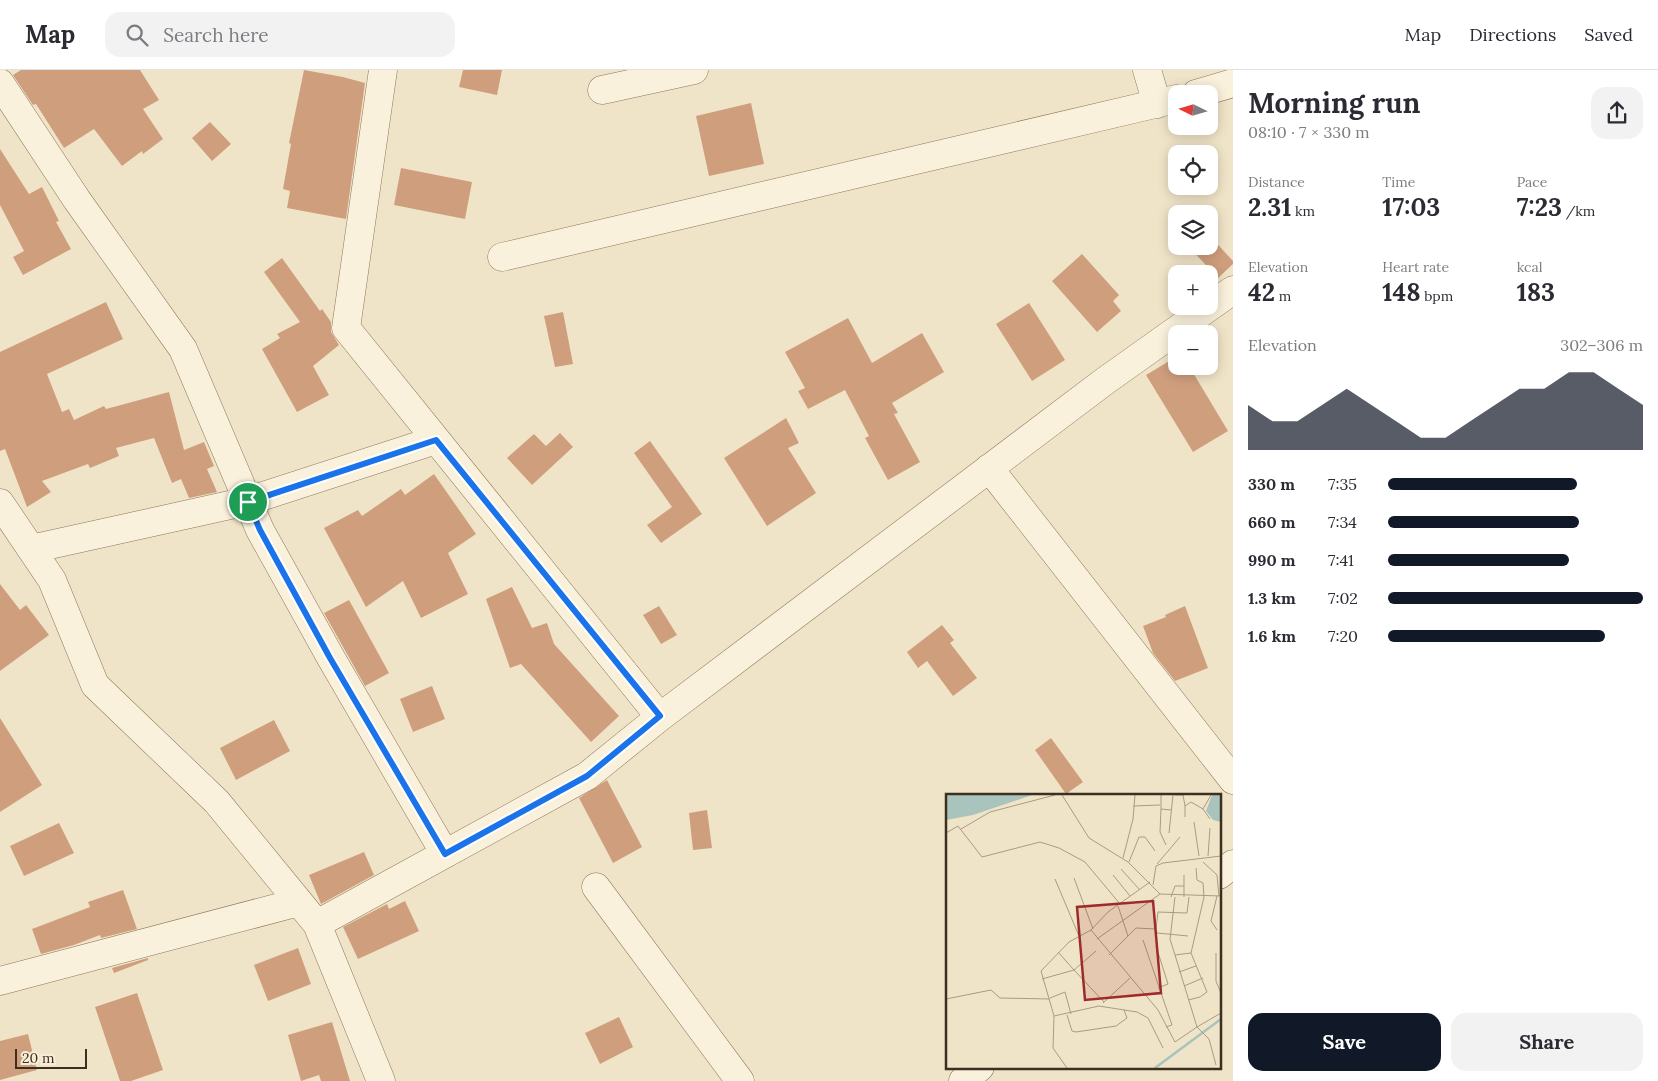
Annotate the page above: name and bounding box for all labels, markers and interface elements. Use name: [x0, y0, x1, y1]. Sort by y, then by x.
search box: [105, 12, 455, 57]
text: Map: [25, 19, 75, 50]
icon: search: [123, 21, 151, 49]
text: Search here: [163, 23, 269, 47]
text: Map: [1405, 23, 1441, 46]
text: Directions: [1469, 23, 1556, 46]
text: Saved: [1584, 23, 1633, 46]
north arrow: [1168, 85, 1218, 135]
map controls: [1168, 85, 1218, 375]
text: Morning run: [1248, 85, 1420, 121]
button: share: [1591, 87, 1643, 139]
text: 08:10 · 7 × 330 m: [1248, 122, 1370, 142]
button: locate: [1168, 145, 1218, 195]
text: Distance: [1248, 173, 1305, 191]
text: Time: [1382, 173, 1415, 191]
text: Pace: [1517, 173, 1547, 191]
text: 2.31: [1248, 191, 1291, 223]
text: 17:03: [1382, 191, 1440, 223]
text: 7:23: [1517, 191, 1562, 223]
text: km: [1291, 202, 1315, 220]
text: /km: [1562, 202, 1595, 220]
button: layers: [1168, 205, 1218, 255]
text: Elevation: [1248, 258, 1308, 276]
text: Heart rate: [1382, 258, 1449, 276]
text: kcal: [1517, 258, 1543, 276]
button: +: [1168, 265, 1218, 315]
text: 42: [1248, 276, 1275, 308]
text: 148: [1382, 276, 1420, 308]
text: 183: [1517, 276, 1555, 308]
text: m: [1275, 287, 1291, 305]
text: bpm: [1420, 287, 1453, 305]
button: −: [1168, 325, 1218, 375]
text: Elevation: [1248, 335, 1317, 355]
text: 302–306 m: [1560, 335, 1643, 355]
text: 330 m: [1248, 474, 1295, 494]
text: 7:35: [1328, 474, 1357, 494]
pin: [227, 481, 269, 523]
icon: arrive: [234, 488, 262, 516]
text: 660 m: [1248, 512, 1296, 532]
text: 7:34: [1328, 512, 1357, 532]
text: 990 m: [1248, 550, 1296, 570]
text: 7:41: [1328, 550, 1354, 570]
text: 1.3 km: [1248, 588, 1296, 608]
text: 7:02: [1328, 588, 1358, 608]
text: 1.6 km: [1248, 626, 1296, 646]
text: 7:20: [1328, 626, 1358, 646]
inset map: [946, 794, 1220, 1068]
button: Save: [1248, 1013, 1441, 1071]
button: Share: [1451, 1013, 1643, 1071]
scale bar: [15, 1046, 88, 1069]
text: 20 m: [22, 1049, 54, 1067]

